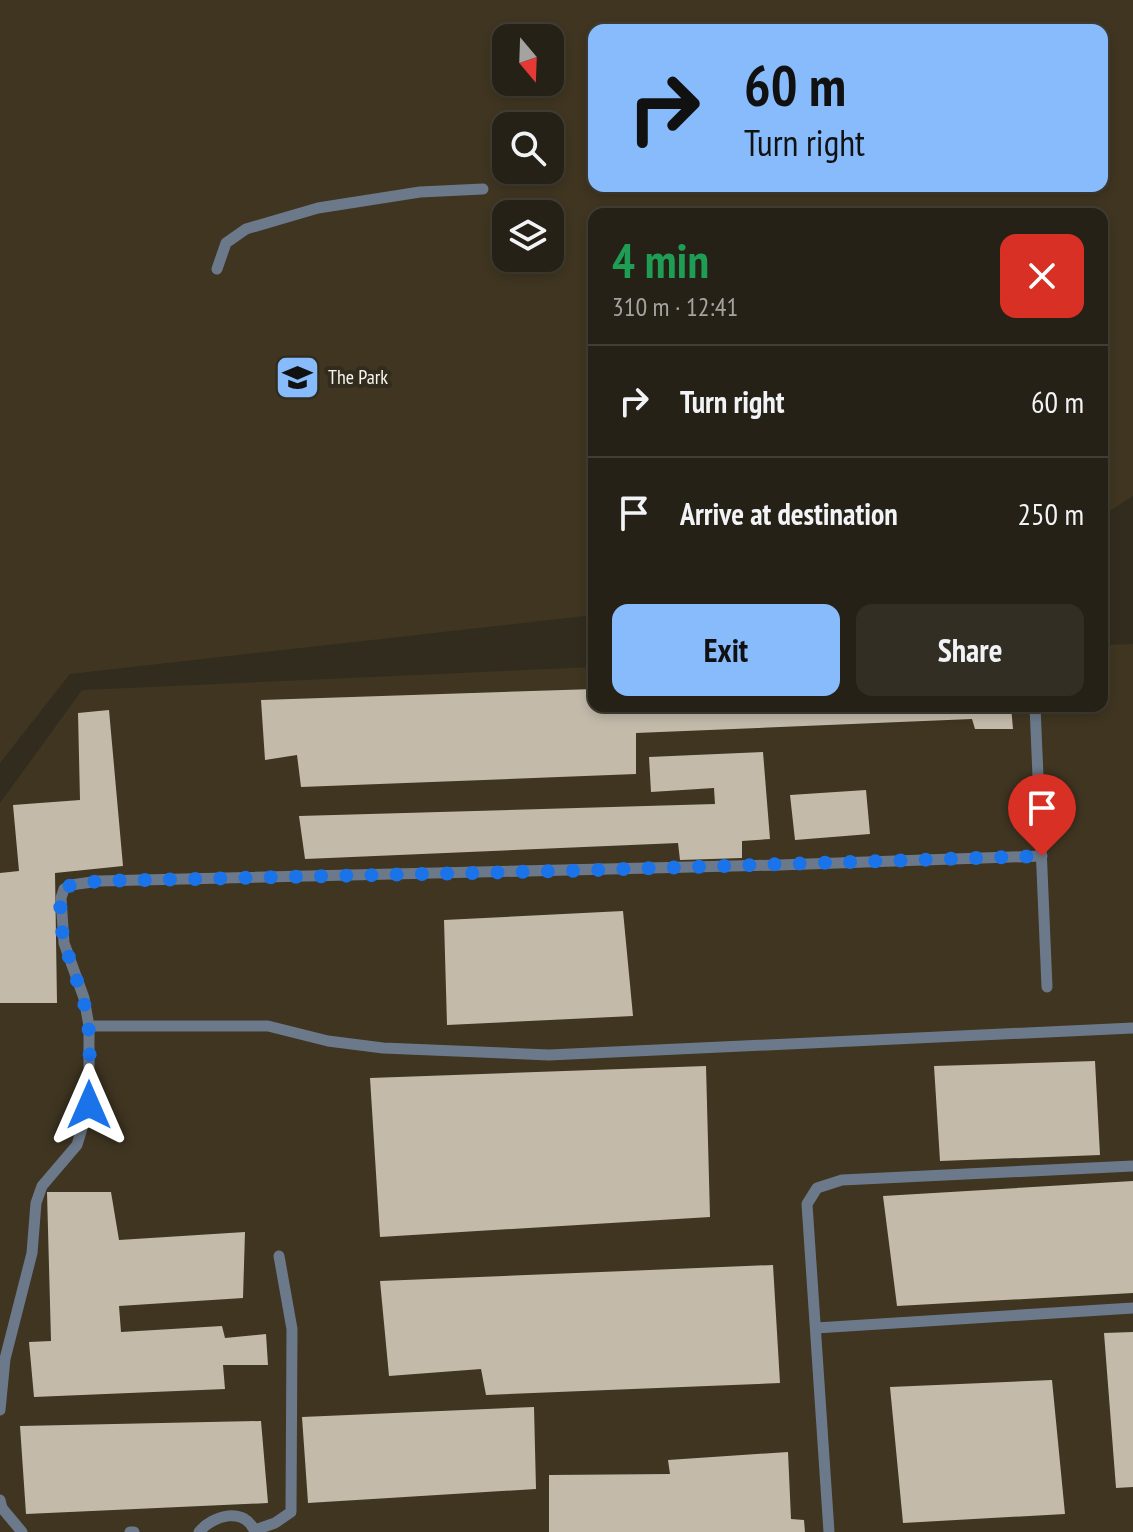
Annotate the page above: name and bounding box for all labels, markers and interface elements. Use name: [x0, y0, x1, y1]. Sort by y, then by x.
north arrow: [492, 24, 564, 96]
map controls: [492, 24, 564, 272]
text: 60 m: [744, 49, 846, 121]
icon: right: [612, 56, 716, 160]
button: search: [492, 112, 564, 184]
text: Turn right: [744, 119, 865, 166]
button: layers: [492, 200, 564, 272]
text: 4 min: [612, 229, 709, 291]
button: close: [1000, 234, 1084, 318]
text: 310 m · 12:41: [612, 290, 738, 323]
school or university icon: The Park: [273, 353, 321, 401]
place label: The Park: [328, 364, 388, 390]
icon: right: [612, 379, 656, 423]
text: Turn right: [680, 382, 784, 421]
text: 60 m: [1031, 382, 1084, 421]
icon: arrive: [612, 491, 656, 535]
text: Arrive at destination: [680, 494, 898, 533]
text: 250 m: [1018, 494, 1084, 533]
button: Exit: [612, 604, 840, 696]
button: Share: [856, 604, 1084, 696]
pin: [1008, 774, 1076, 856]
icon: arrive: [1020, 786, 1064, 830]
position arrow: [47, 1063, 131, 1147]

